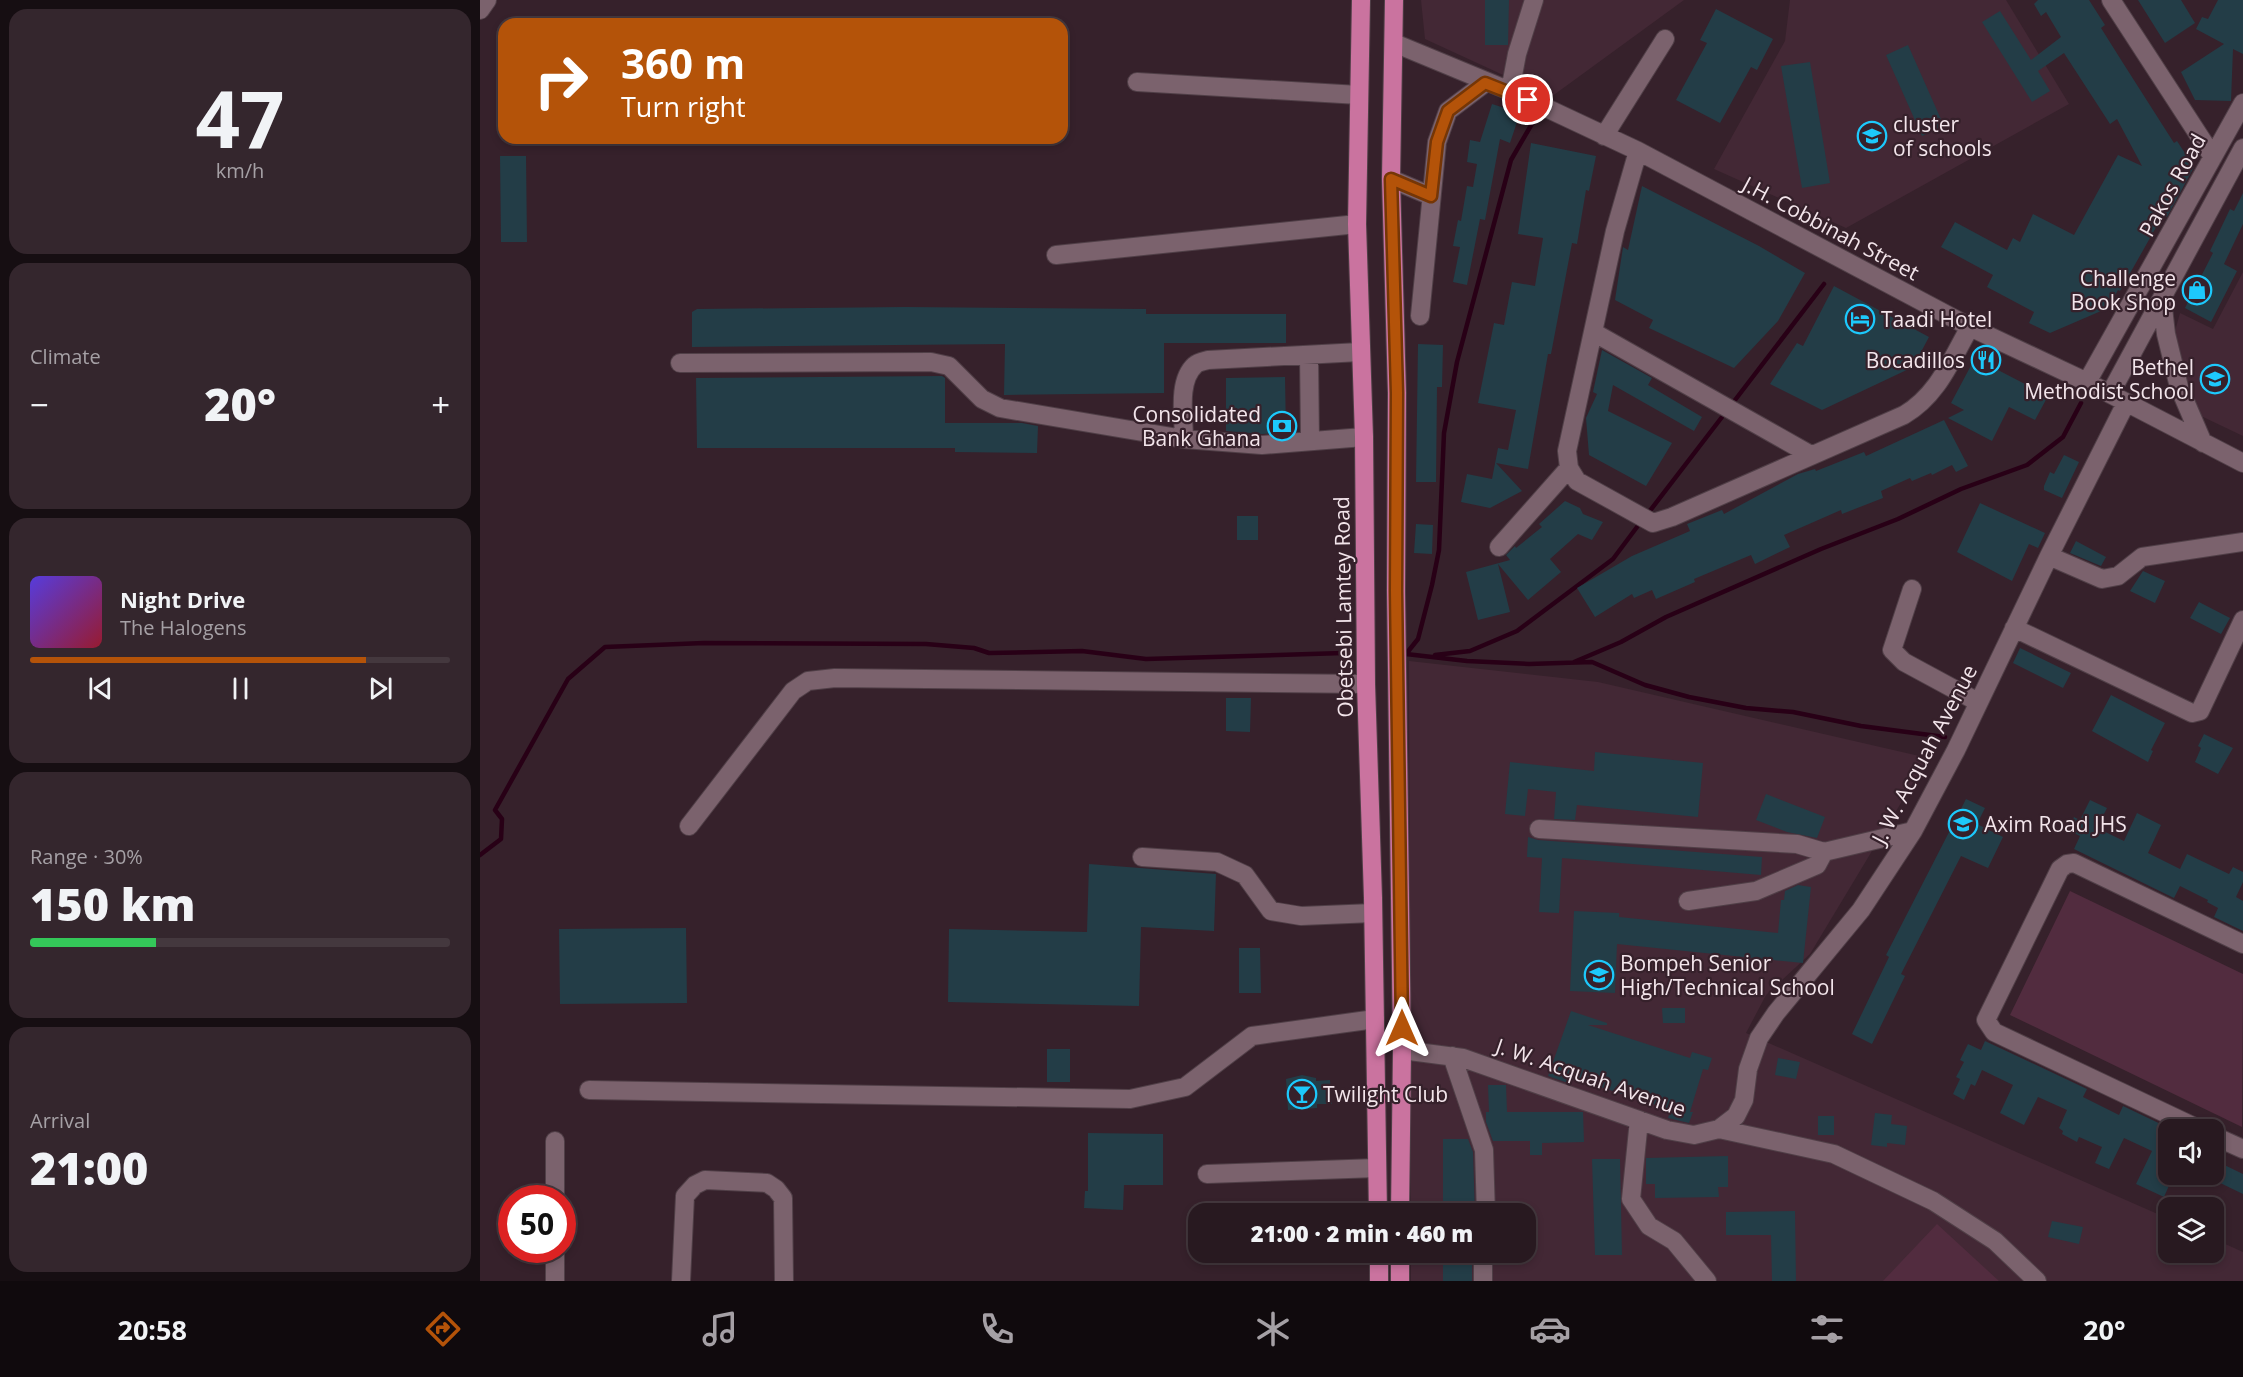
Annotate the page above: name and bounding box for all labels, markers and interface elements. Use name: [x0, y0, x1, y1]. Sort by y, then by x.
text: 360 m: [621, 34, 745, 91]
icon: right: [522, 42, 600, 120]
text: 47: [195, 65, 285, 171]
pin: [1502, 74, 1553, 125]
icon: arrive: [1511, 83, 1544, 116]
text: Turn right: [621, 88, 746, 125]
place label: cluster of schools: [1893, 110, 1992, 162]
school or university icon: cluster of schools: [1856, 120, 1888, 152]
street label: Pakos Road: [2132, 129, 2212, 241]
text: km/h: [216, 157, 264, 184]
street label: J.H. Cobbinah Street: [1736, 169, 1924, 286]
place label: Challenge Book Shop: [2071, 264, 2176, 316]
shop icon: Challenge Book Shop: [2181, 274, 2213, 306]
hotel icon: Taadi Hotel: [1844, 303, 1876, 335]
place label: Taadi Hotel: [1881, 305, 1992, 333]
text: Climate: [30, 343, 101, 370]
restaurant icon: Bocadillos: [1970, 344, 2002, 376]
place label: Bocadillos: [1866, 346, 1965, 374]
place label: Bethel Methodist School: [2024, 353, 2194, 405]
school or university icon: Bethel Methodist School: [2199, 363, 2231, 395]
text: 20°: [204, 373, 276, 434]
text: −: [30, 382, 49, 427]
text: +: [431, 382, 450, 427]
place label: Consolidated Bank Ghana: [1132, 400, 1261, 452]
bank icon: Consolidated Bank Ghana: [1266, 410, 1298, 442]
street label: Obetsebi Lamtey Road: [1327, 496, 1359, 718]
text: Night Drive: [120, 584, 245, 614]
text: The Halogens: [120, 614, 247, 641]
street label: J. W. Acquah Avenue: [1864, 660, 1983, 850]
icon: previous: [84, 672, 117, 705]
icon: pause: [224, 672, 257, 705]
icon: next: [364, 672, 397, 705]
school or university icon: Axim Road JHS: [1947, 808, 1979, 840]
place label: Axim Road JHS: [1984, 810, 2127, 838]
text: Range · 30%: [30, 843, 143, 870]
text: 150 km: [30, 873, 195, 934]
place label: Bompeh Senior High/Technical School: [1620, 949, 1835, 1001]
school or university icon: Bompeh Senior High/Technical School: [1583, 959, 1615, 991]
position arrow: [1370, 996, 1434, 1060]
street label: J. W. Acquah Avenue: [1490, 1031, 1690, 1123]
bar icon: Twilight Club: [1286, 1078, 1318, 1110]
place label: Twilight Club: [1323, 1080, 1448, 1108]
text: Arrival: [30, 1107, 90, 1134]
map controls: [2158, 1119, 2224, 1263]
button: sound: [2158, 1119, 2224, 1185]
text: 21:00: [30, 1137, 148, 1198]
speed limit sign: 50: [498, 1185, 576, 1263]
button: layers: [2158, 1197, 2224, 1263]
text: 21:00 · 2 min · 460 m: [1251, 1218, 1473, 1248]
icon: directions: [422, 1308, 464, 1350]
icon: music: [699, 1308, 741, 1350]
icon: phone: [976, 1308, 1018, 1350]
icon: climate: [1252, 1308, 1294, 1350]
icon: car: [1529, 1308, 1571, 1350]
icon: filters: [1806, 1308, 1848, 1350]
text: 20:58: [117, 1311, 187, 1348]
text: 20°: [2083, 1311, 2125, 1348]

